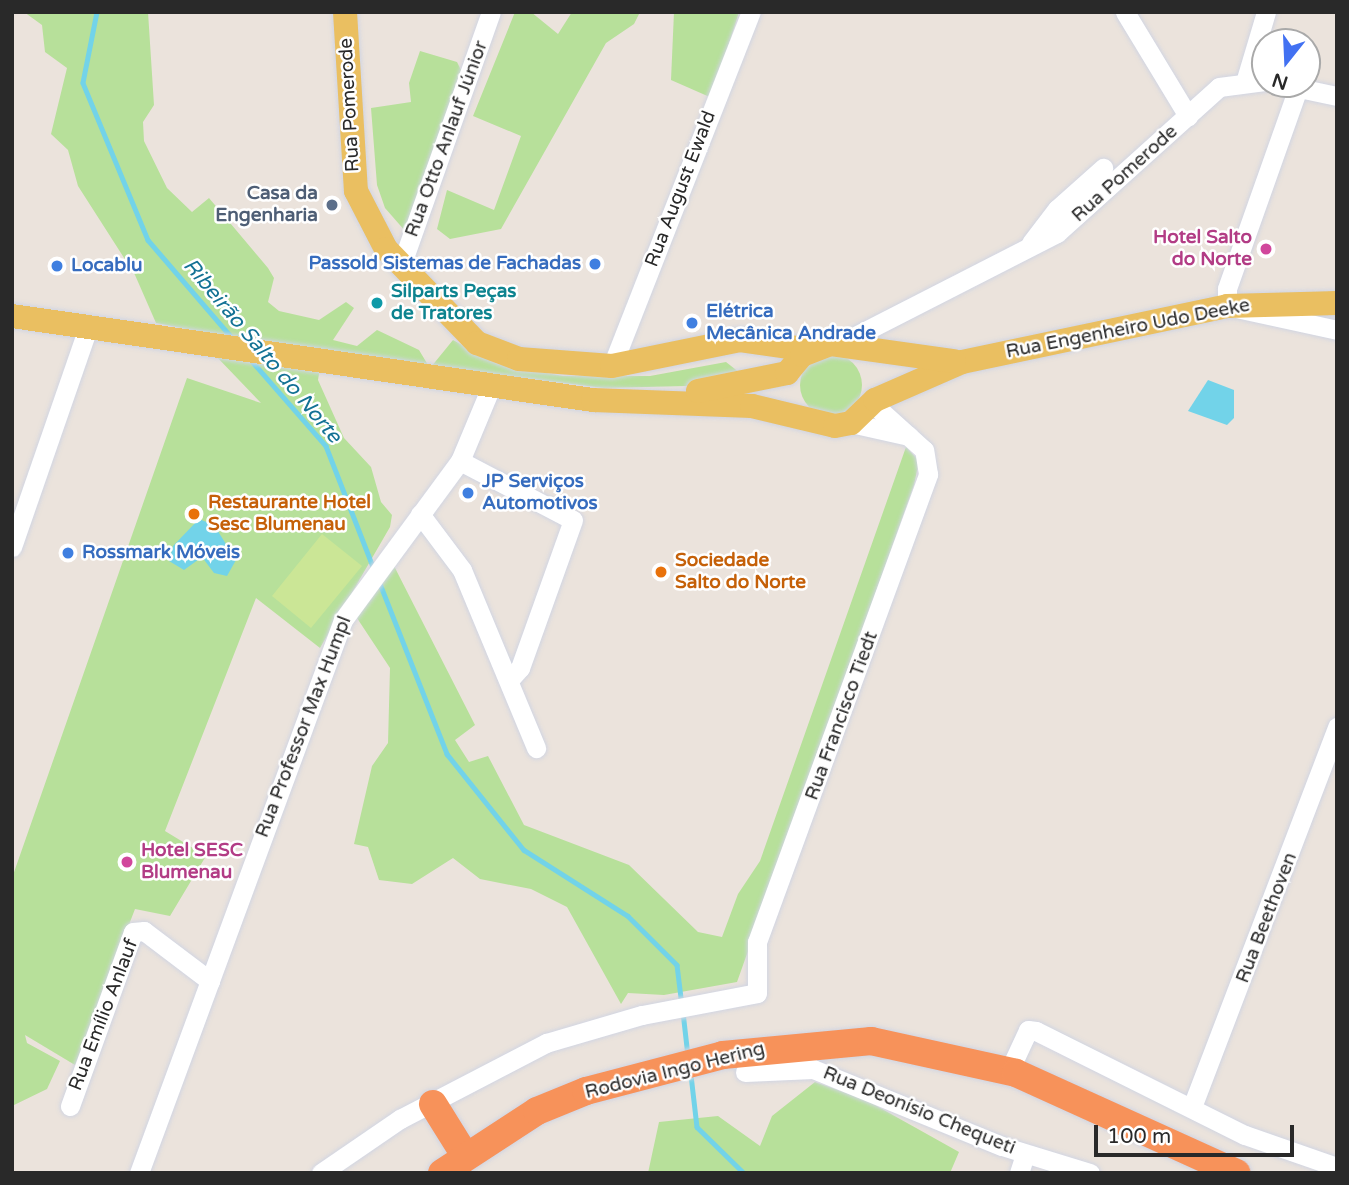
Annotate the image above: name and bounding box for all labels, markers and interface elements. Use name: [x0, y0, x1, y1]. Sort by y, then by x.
north arrow: [1251, 28, 1321, 98]
street label: Rua Pomerode: [335, 37, 365, 173]
street label: Rua Otto Anlauf Júnior: [401, 38, 493, 240]
text: N: [1269, 68, 1291, 94]
street label: Rua August Ewald: [641, 108, 721, 270]
street label: Rua Pomerode: [1067, 121, 1183, 227]
place label: Casa da Engenharia: [215, 183, 318, 227]
marker: Casa da Engenharia: [324, 197, 340, 213]
place label: Hotel Salto do Norte: [1153, 227, 1252, 271]
marker: Hotel Salto do Norte: [1258, 241, 1274, 257]
place label: Passold Sistemas de Fachadas: [309, 253, 581, 275]
water label: Ribeirão Salto do Norte: [177, 254, 347, 448]
place label: Locablu: [71, 255, 143, 277]
marker: Passold Sistemas de Fachadas: [587, 256, 603, 272]
marker: Locablu: [49, 258, 65, 274]
place label: Silparts Peças de Tratores: [391, 281, 516, 325]
street label: Rua Engenheiro Udo Deeke: [1004, 294, 1252, 364]
marker: Silparts Peças de Tratores: [369, 295, 385, 311]
place label: Elétrica Mecânica Andrade: [706, 301, 876, 345]
marker: Elétrica Mecânica Andrade: [684, 315, 700, 331]
place label: JP Serviços Automotivos: [482, 471, 598, 515]
marker: JP Serviços Automotivos: [460, 485, 476, 501]
place label: Restaurante Hotel Sesc Blumenau: [208, 492, 371, 536]
marker: Restaurante Hotel Sesc Blumenau: [186, 506, 202, 522]
place label: Rossmark Móveis: [82, 542, 240, 564]
marker: Rossmark Móveis: [60, 545, 76, 561]
place label: Sociedade Salto do Norte: [675, 550, 806, 594]
marker: Sociedade Salto do Norte: [653, 564, 669, 580]
street label: Rua Professor Max Humpl: [251, 613, 357, 841]
street label: Rua Francisco Tiedt: [801, 629, 883, 803]
place label: Hotel SESC Blumenau: [141, 840, 243, 884]
street label: Rua Beethoven: [1232, 850, 1302, 986]
marker: Hotel SESC Blumenau: [119, 854, 135, 870]
street label: Rua Emílio Anlauf: [65, 936, 143, 1094]
street label: Rodovia Ingo Hering: [583, 1038, 767, 1104]
street label: Rua Deonísio Chequeti: [820, 1062, 1018, 1160]
scale bar: [1097, 1112, 1296, 1156]
text: 100 m: [1107, 1124, 1171, 1149]

